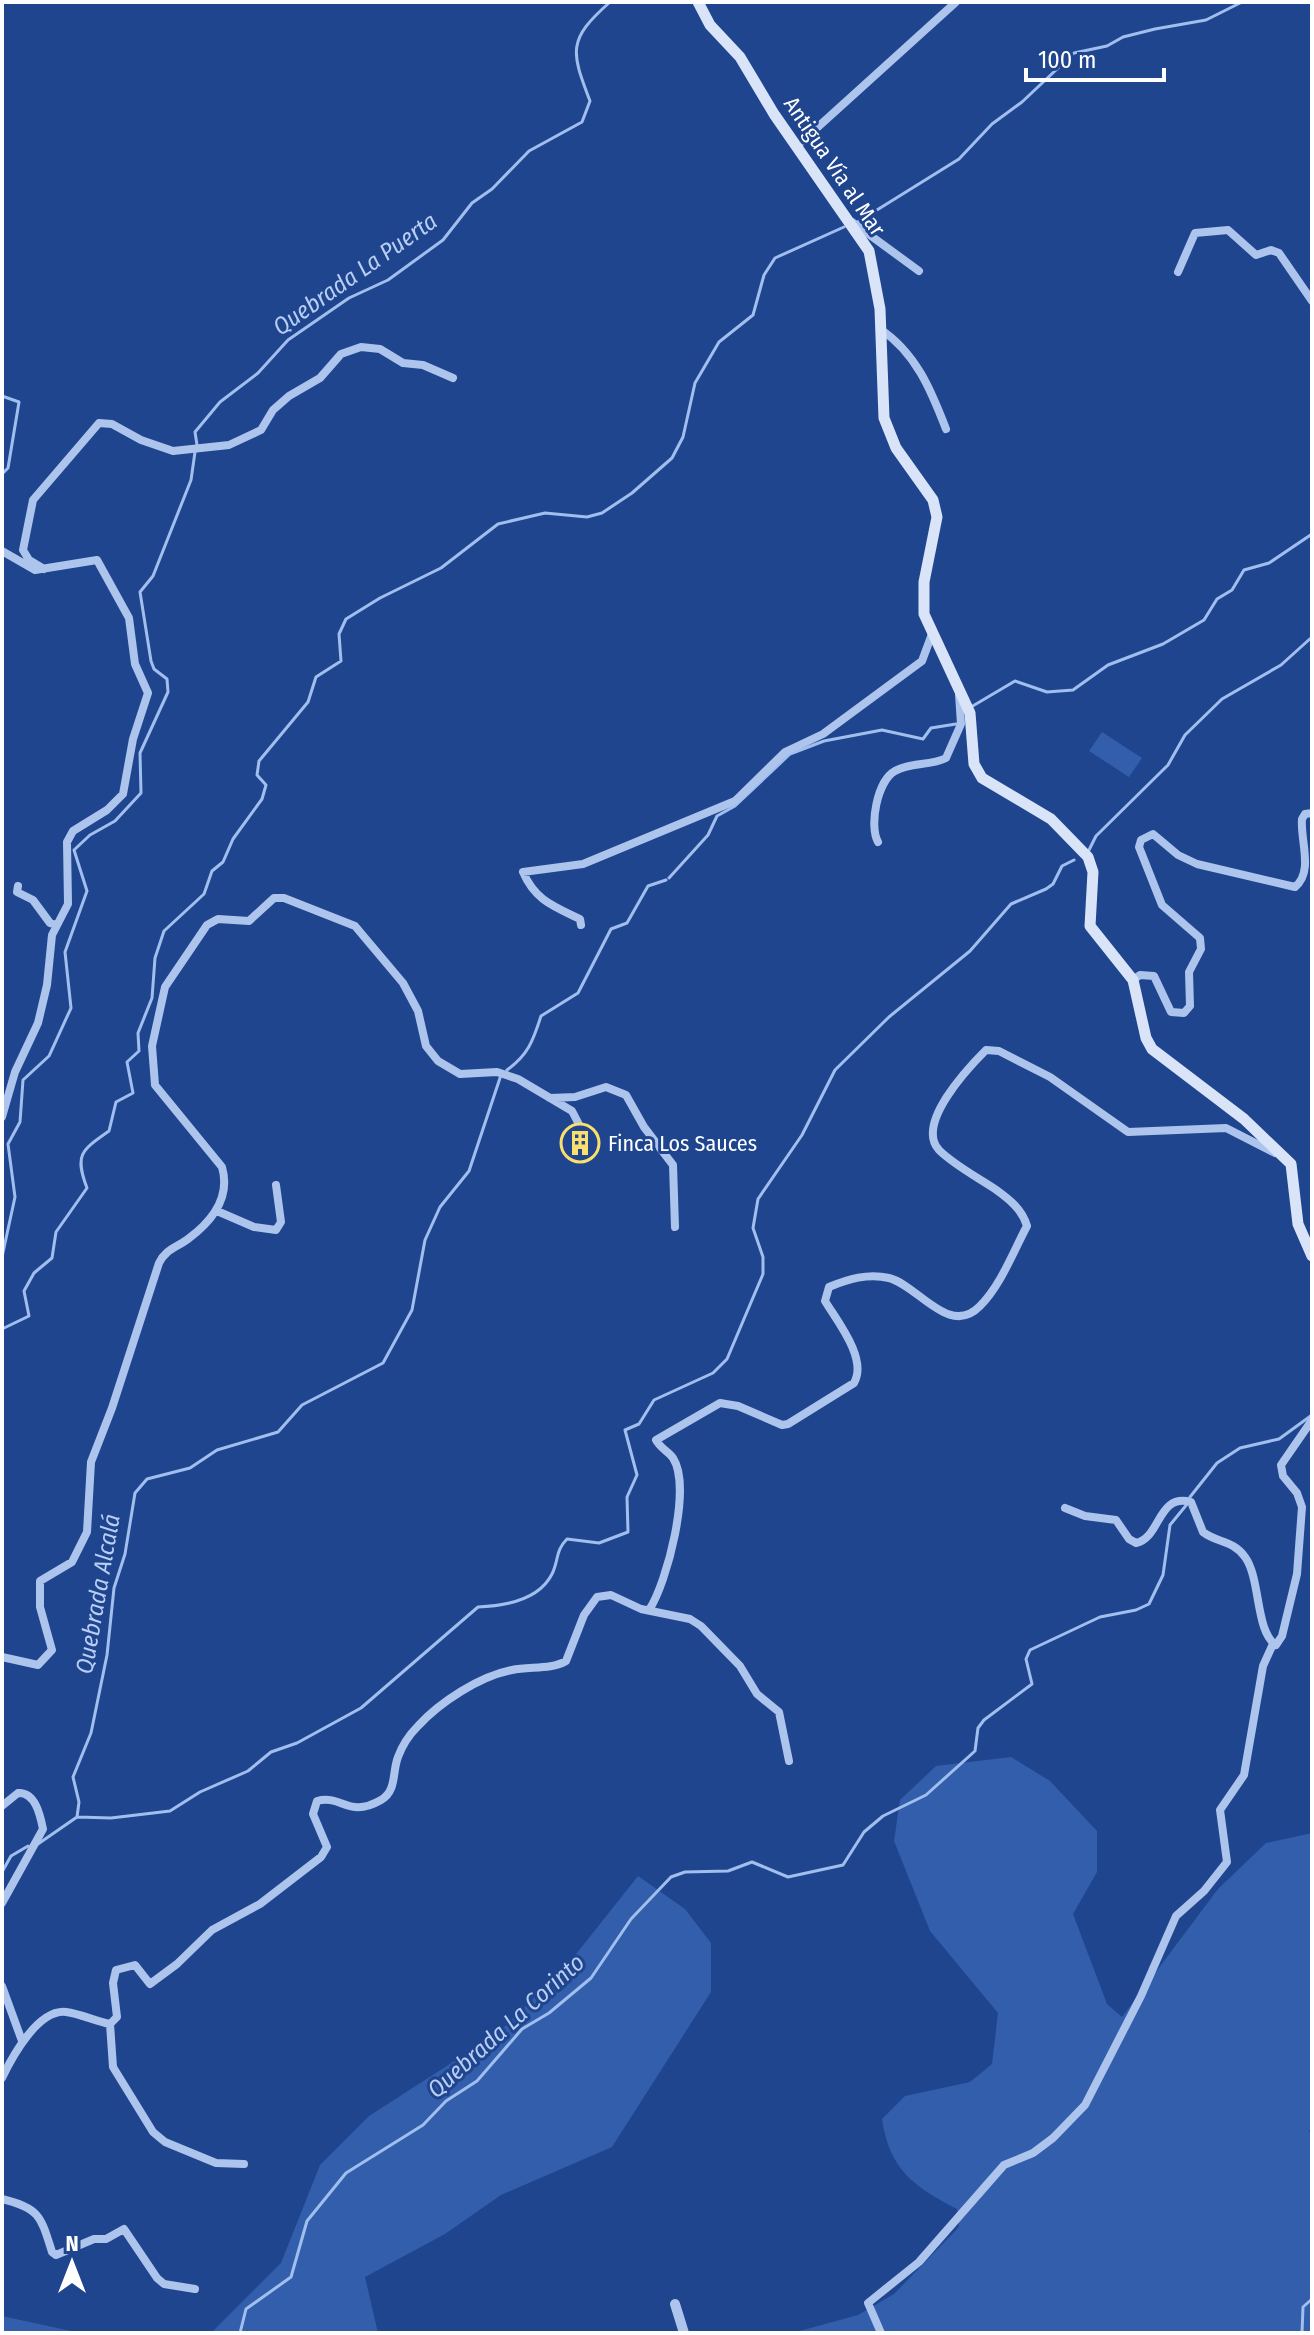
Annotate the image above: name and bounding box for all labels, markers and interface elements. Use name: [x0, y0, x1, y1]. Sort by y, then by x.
scale bar: [1026, 32, 1164, 82]
text: 100 m: [1038, 46, 1096, 74]
street label: Antigua Vía al Mar: [778, 92, 891, 241]
water label: Quebrada La Puerta: [268, 207, 442, 341]
building icon: Finca Los Sauces: [559, 1122, 601, 1164]
place label: Finca Los Sauces: [608, 1130, 757, 1157]
water label: Quebrada Alcalá: [70, 1512, 126, 1676]
water label: Quebrada La Corinto: [422, 1948, 590, 2104]
north arrow: [32, 2223, 112, 2303]
text: N: [65, 2230, 79, 2257]

